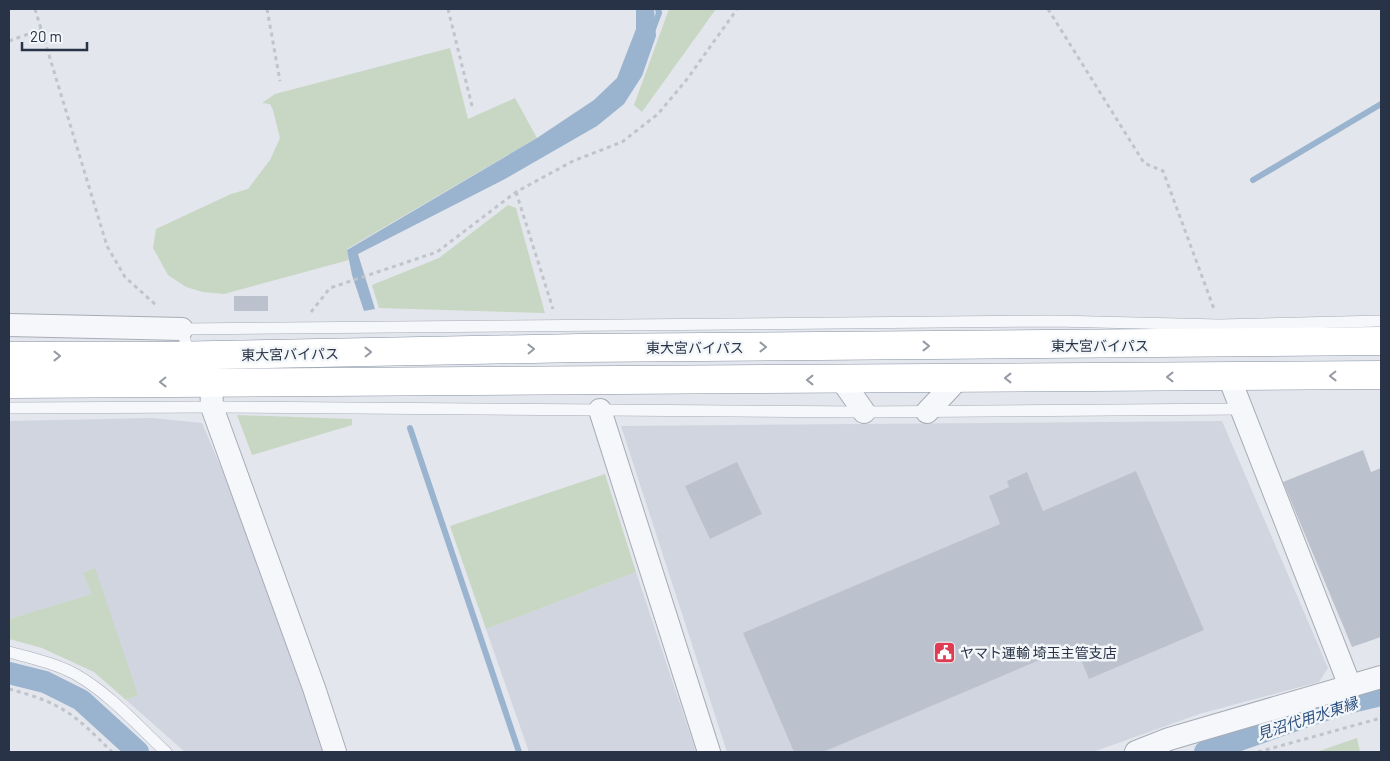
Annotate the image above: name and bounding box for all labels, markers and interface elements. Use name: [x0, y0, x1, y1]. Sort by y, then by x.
scale bar: [22, 20, 88, 52]
text: 20 m: [30, 27, 62, 45]
street label: 東大宮バイパス: [1051, 337, 1149, 354]
street label: 東大宮バイパス: [646, 339, 744, 356]
one-way arrow: [922, 341, 930, 351]
one-way arrow: [760, 342, 767, 352]
one-way arrow: [527, 344, 535, 354]
street label: 東大宮バイパス: [241, 345, 339, 363]
one-way arrow: [364, 347, 372, 357]
one-way arrow: [54, 351, 62, 361]
one-way arrow: [1328, 371, 1336, 381]
one-way arrow: [1166, 372, 1174, 382]
one-way arrow: [1003, 373, 1011, 383]
one-way arrow: [806, 374, 814, 385]
one-way arrow: [158, 377, 166, 387]
public building icon: ヤマト運輸 埼玉主管支店: [932, 640, 956, 664]
place label: ヤマト運輸 埼玉主管支店: [960, 644, 1117, 661]
water label: 見沼代用水東縁: [1254, 693, 1362, 743]

